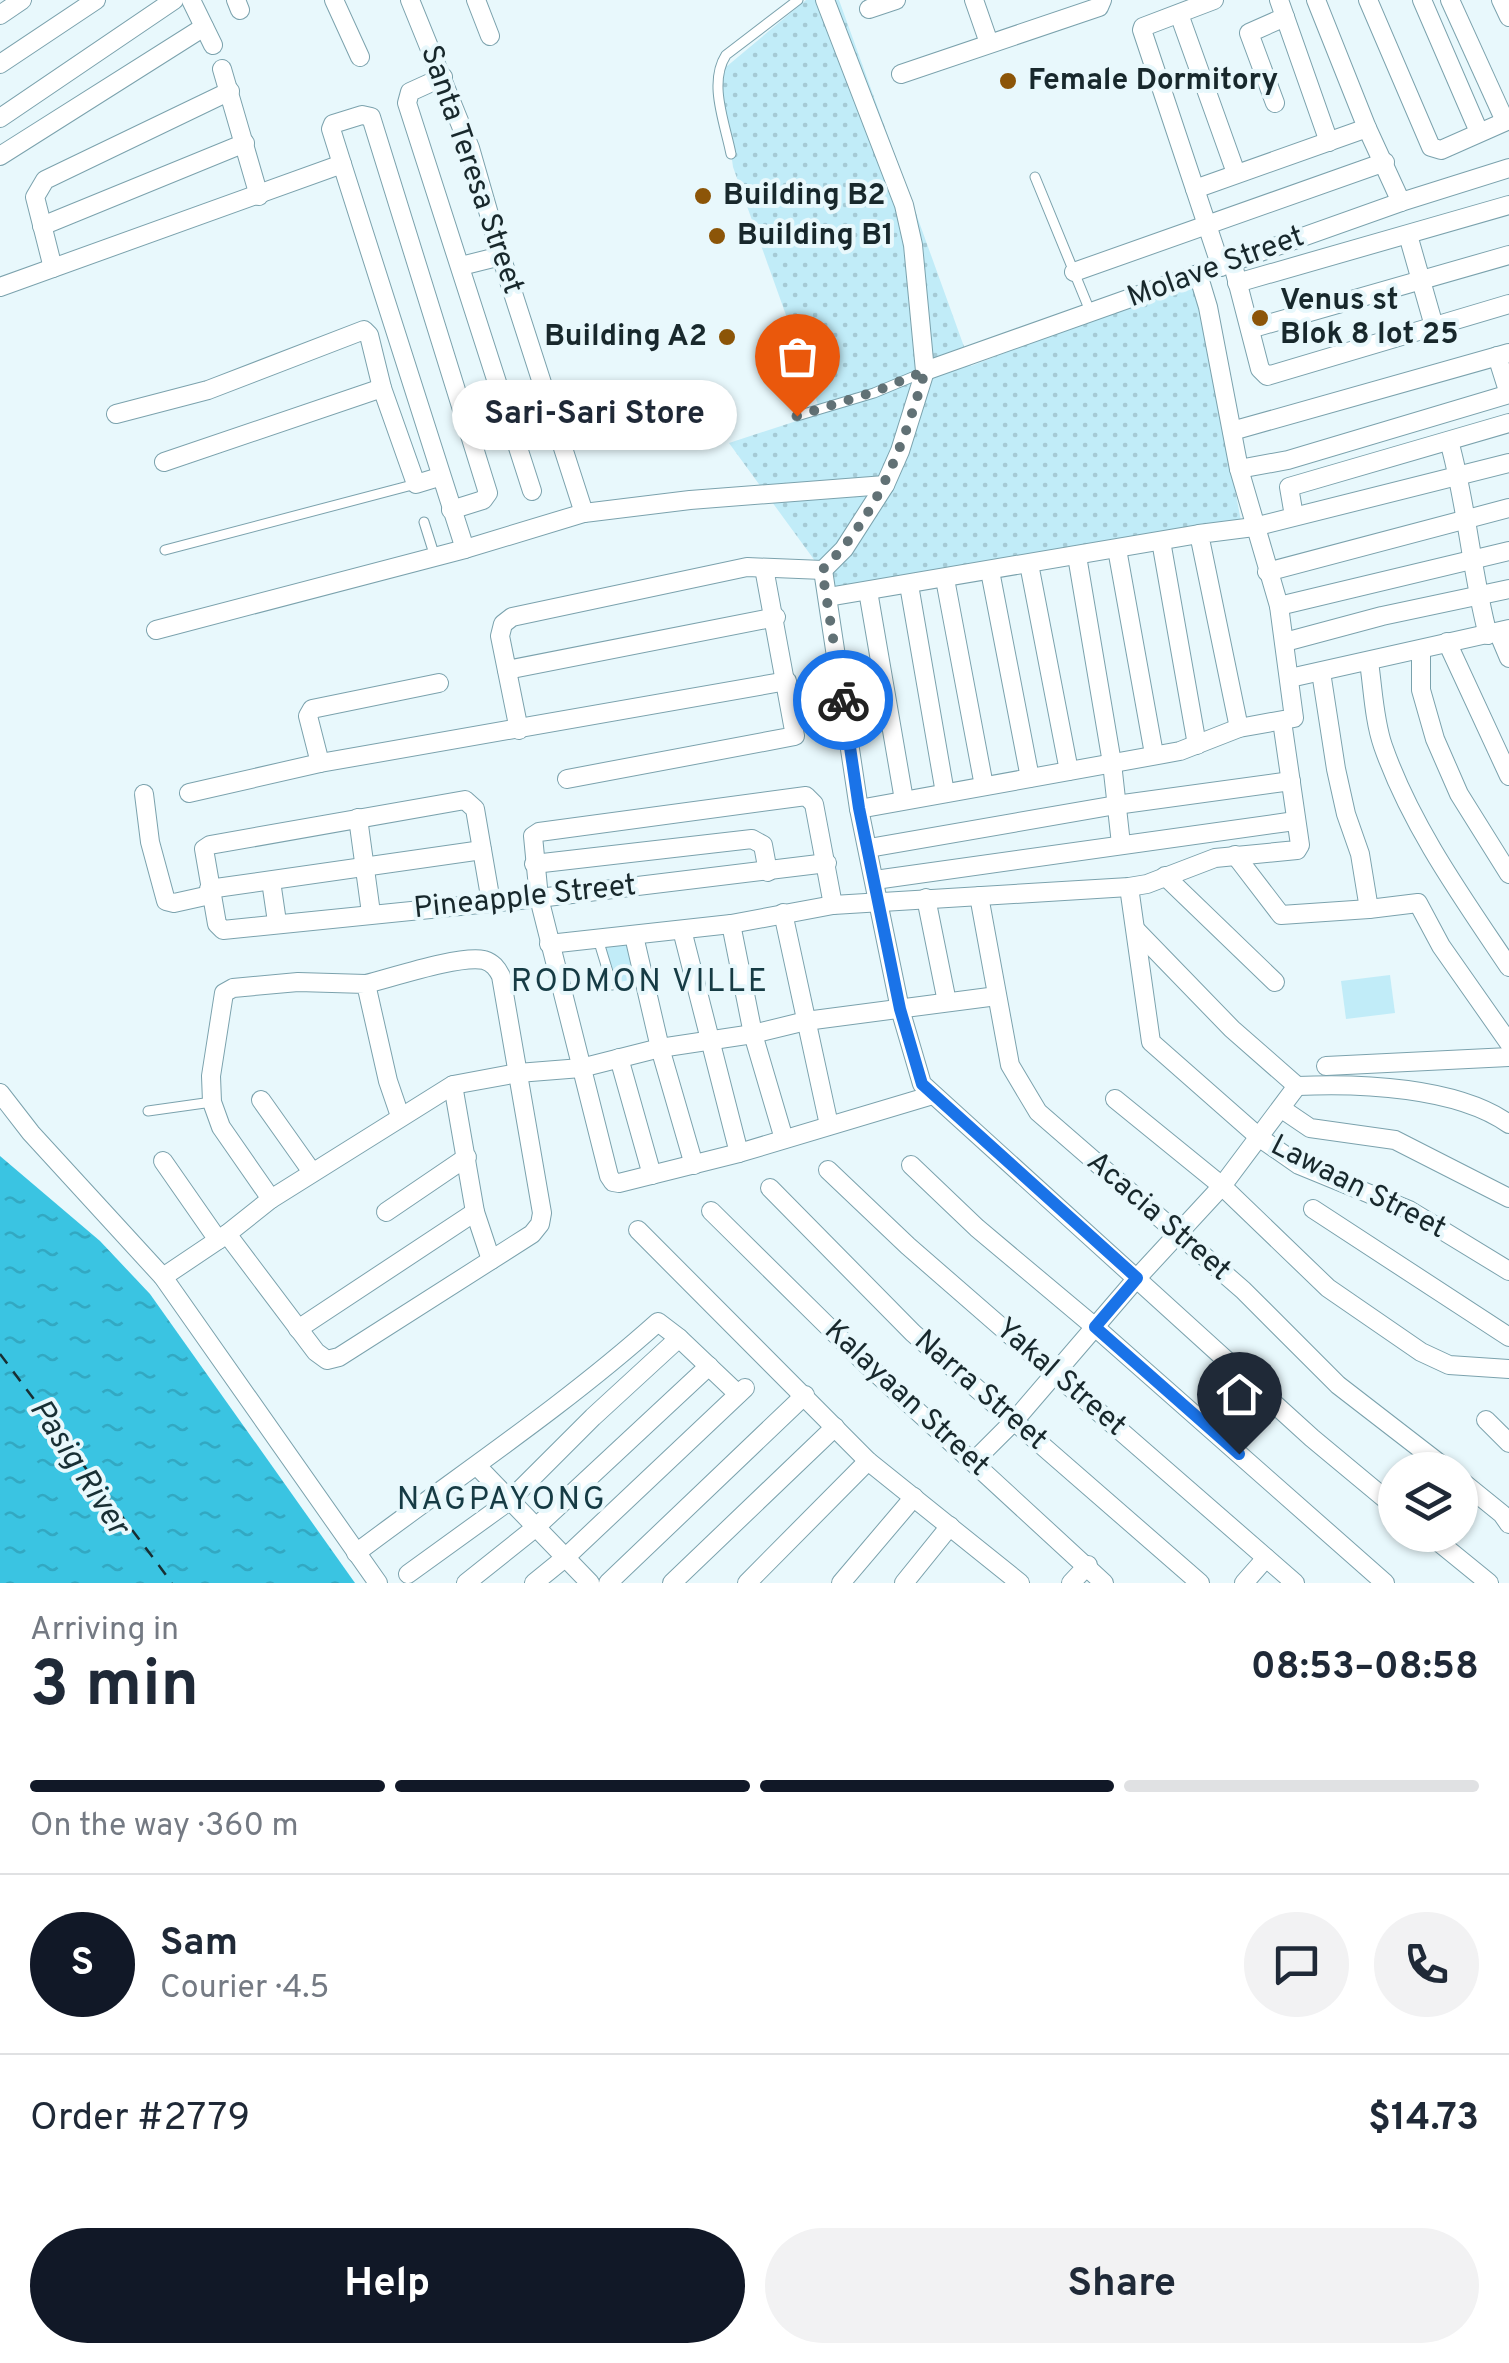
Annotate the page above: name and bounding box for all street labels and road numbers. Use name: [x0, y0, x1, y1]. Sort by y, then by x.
street label: Santa Teresa Street: [411, 41, 531, 299]
street label: Molave Street: [1123, 219, 1309, 317]
street label: Pineapple Street: [412, 868, 638, 928]
street label: Lawaan Street: [1264, 1128, 1452, 1248]
street label: Acacia Street: [1078, 1144, 1238, 1290]
street label: Yakal Street: [987, 1311, 1133, 1445]
street label: Kalayaan Street: [816, 1313, 996, 1485]
street label: Narra Street: [906, 1323, 1054, 1459]

